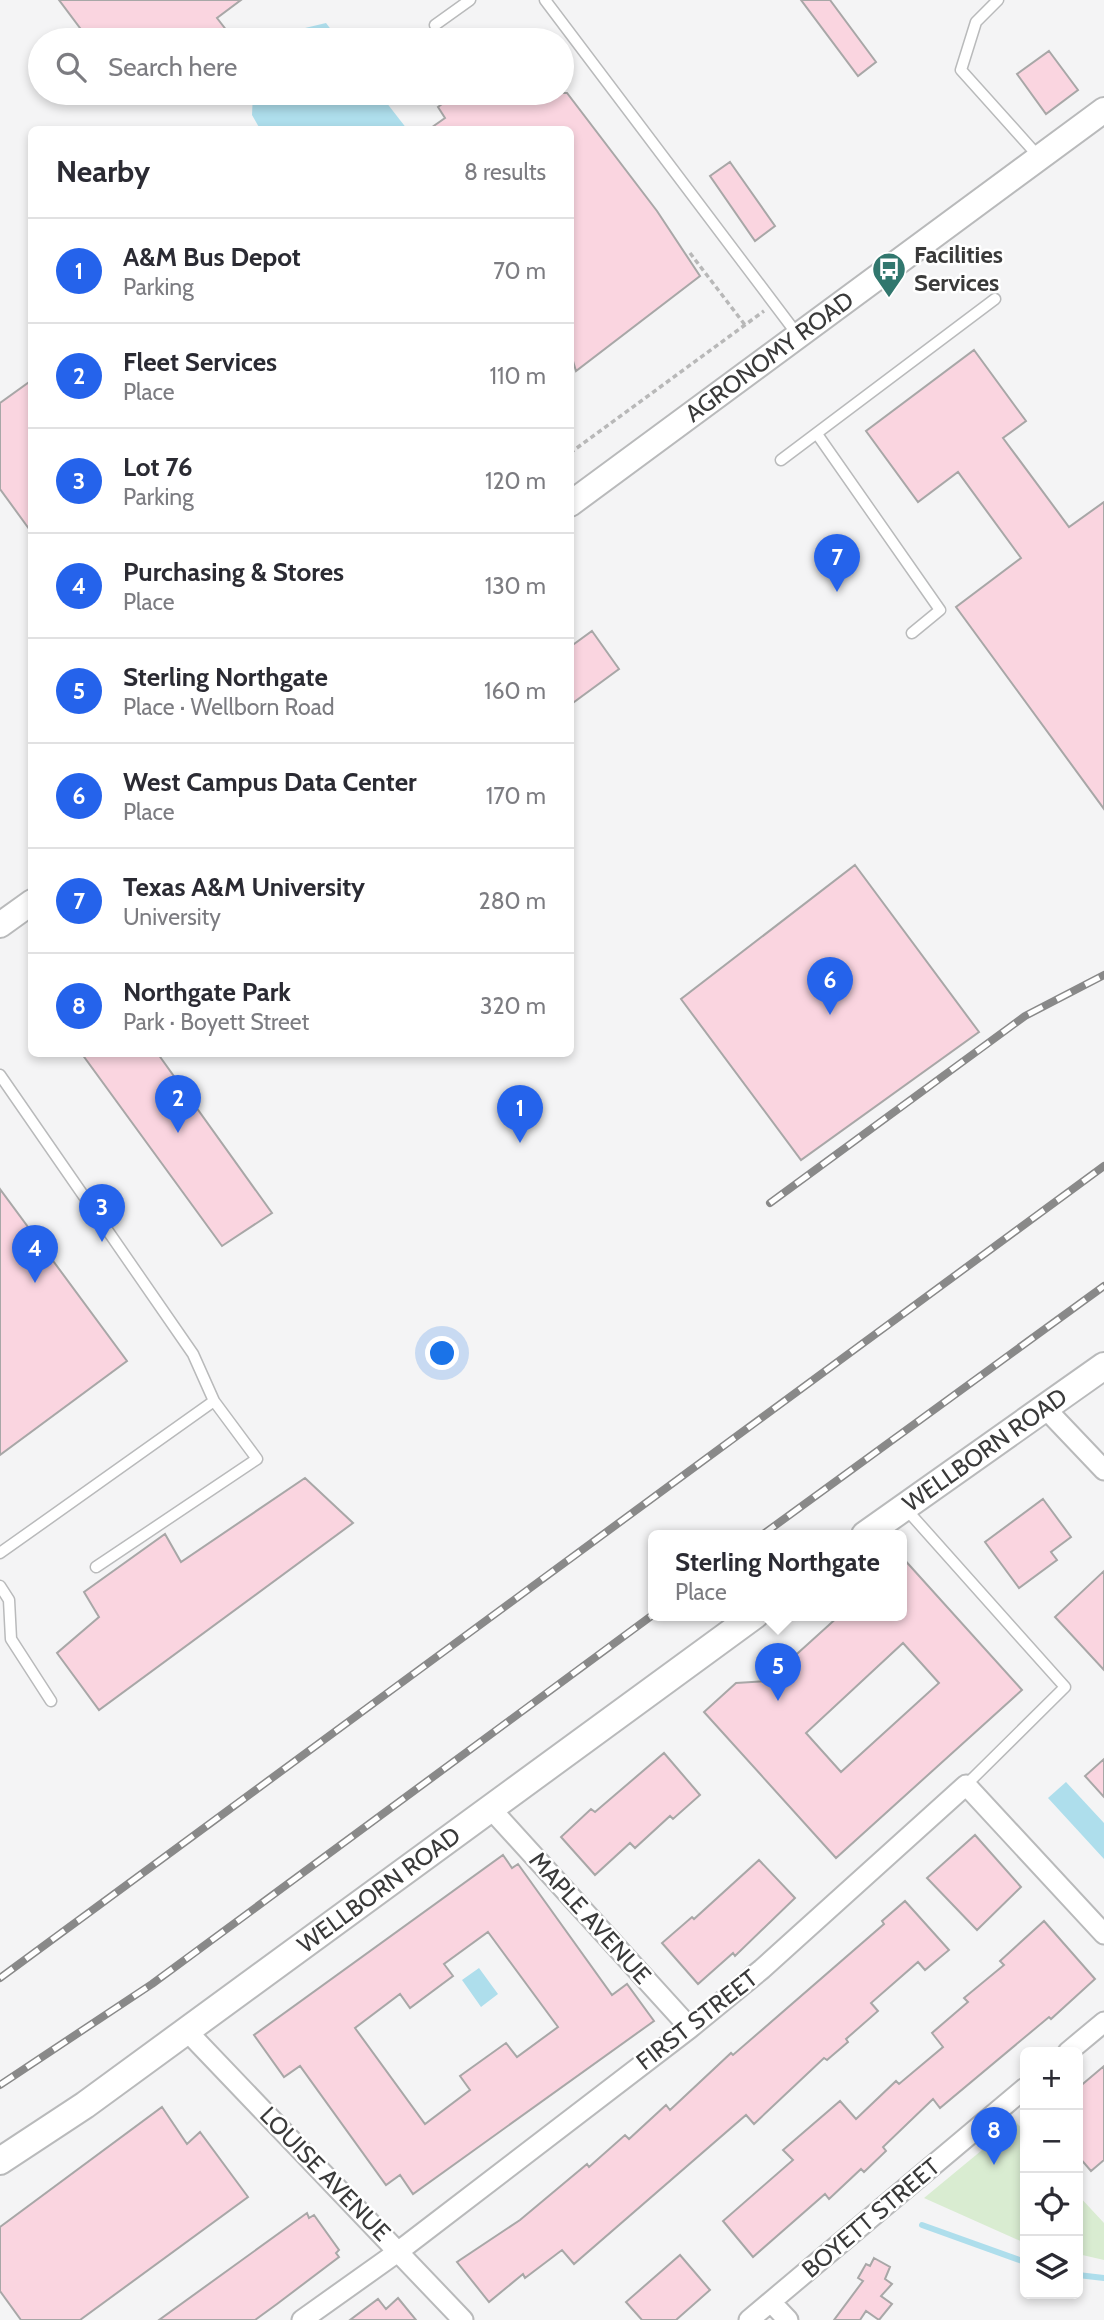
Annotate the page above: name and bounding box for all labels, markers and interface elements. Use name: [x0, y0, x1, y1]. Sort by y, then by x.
search box: [28, 28, 574, 105]
icon: search: [52, 48, 90, 86]
text: Search here: [108, 51, 237, 83]
text: Nearby: [56, 153, 150, 190]
text: 8 results: [464, 158, 546, 186]
place label: Facilities Services: [914, 240, 1003, 297]
text: A&M Bus Depot: [123, 241, 301, 273]
bus stop icon: Facilities Services: [870, 250, 908, 299]
text: 1: [75, 257, 83, 285]
text: 70 m: [493, 257, 546, 285]
text: Parking: [123, 273, 194, 301]
street label: AGRONOMY ROAD: [679, 285, 859, 428]
text: Fleet Services: [123, 346, 277, 378]
text: 2: [73, 362, 85, 390]
text: 110 m: [490, 362, 546, 390]
text: Place: [123, 378, 175, 406]
text: Lot 76: [123, 451, 193, 483]
text: 3: [73, 467, 85, 495]
text: 120 m: [485, 467, 546, 495]
text: Parking: [123, 483, 194, 511]
pin: 7: [814, 534, 860, 592]
text: Purchasing & Stores: [123, 556, 344, 588]
text: 4: [72, 572, 86, 600]
text: 130 m: [485, 572, 546, 600]
text: Place: [123, 588, 175, 616]
text: Sterling Northgate: [123, 661, 328, 693]
text: 5: [73, 677, 85, 705]
text: 160 m: [484, 677, 546, 705]
text: Place · Wellborn Road: [123, 693, 334, 721]
text: West Campus Data Center: [123, 766, 417, 798]
text: 6: [73, 782, 85, 810]
text: 170 m: [486, 782, 546, 810]
text: Place: [123, 798, 175, 826]
text: Texas A&M University: [123, 871, 365, 903]
text: 7: [73, 887, 85, 915]
text: 280 m: [479, 887, 546, 915]
text: University: [123, 903, 221, 931]
pin: 6: [807, 957, 853, 1015]
text: Northgate Park: [123, 976, 291, 1008]
text: 8: [72, 992, 86, 1020]
text: 320 m: [480, 992, 546, 1020]
text: Park · Boyett Street: [123, 1008, 309, 1036]
pin: 2: [155, 1075, 201, 1133]
pin: 1: [497, 1085, 543, 1143]
pin: 3: [79, 1184, 125, 1242]
pin: 4: [12, 1225, 58, 1283]
your location: [425, 1336, 459, 1370]
street label: WELLBORN ROAD: [897, 1382, 1073, 1518]
popup: [648, 1530, 907, 1621]
text: Sterling Northgate: [675, 1546, 880, 1578]
text: Place: [675, 1578, 727, 1606]
pin: 5: [755, 1643, 801, 1701]
street label: WELLBORN ROAD: [292, 1820, 466, 1959]
street label: MAPLE AVENUE: [523, 1846, 657, 1990]
street label: FIRST STREET: [630, 1963, 763, 2076]
map controls: [1020, 2047, 1083, 2299]
button: +: [1020, 2047, 1083, 2110]
street label: LOUISE AVENUE: [254, 2101, 397, 2247]
pin: 8: [971, 2107, 1017, 2165]
button: −: [1020, 2110, 1083, 2173]
street label: BOYETT STREET: [796, 2152, 946, 2284]
button: locate: [1020, 2173, 1083, 2236]
button: layers: [1020, 2236, 1083, 2299]

